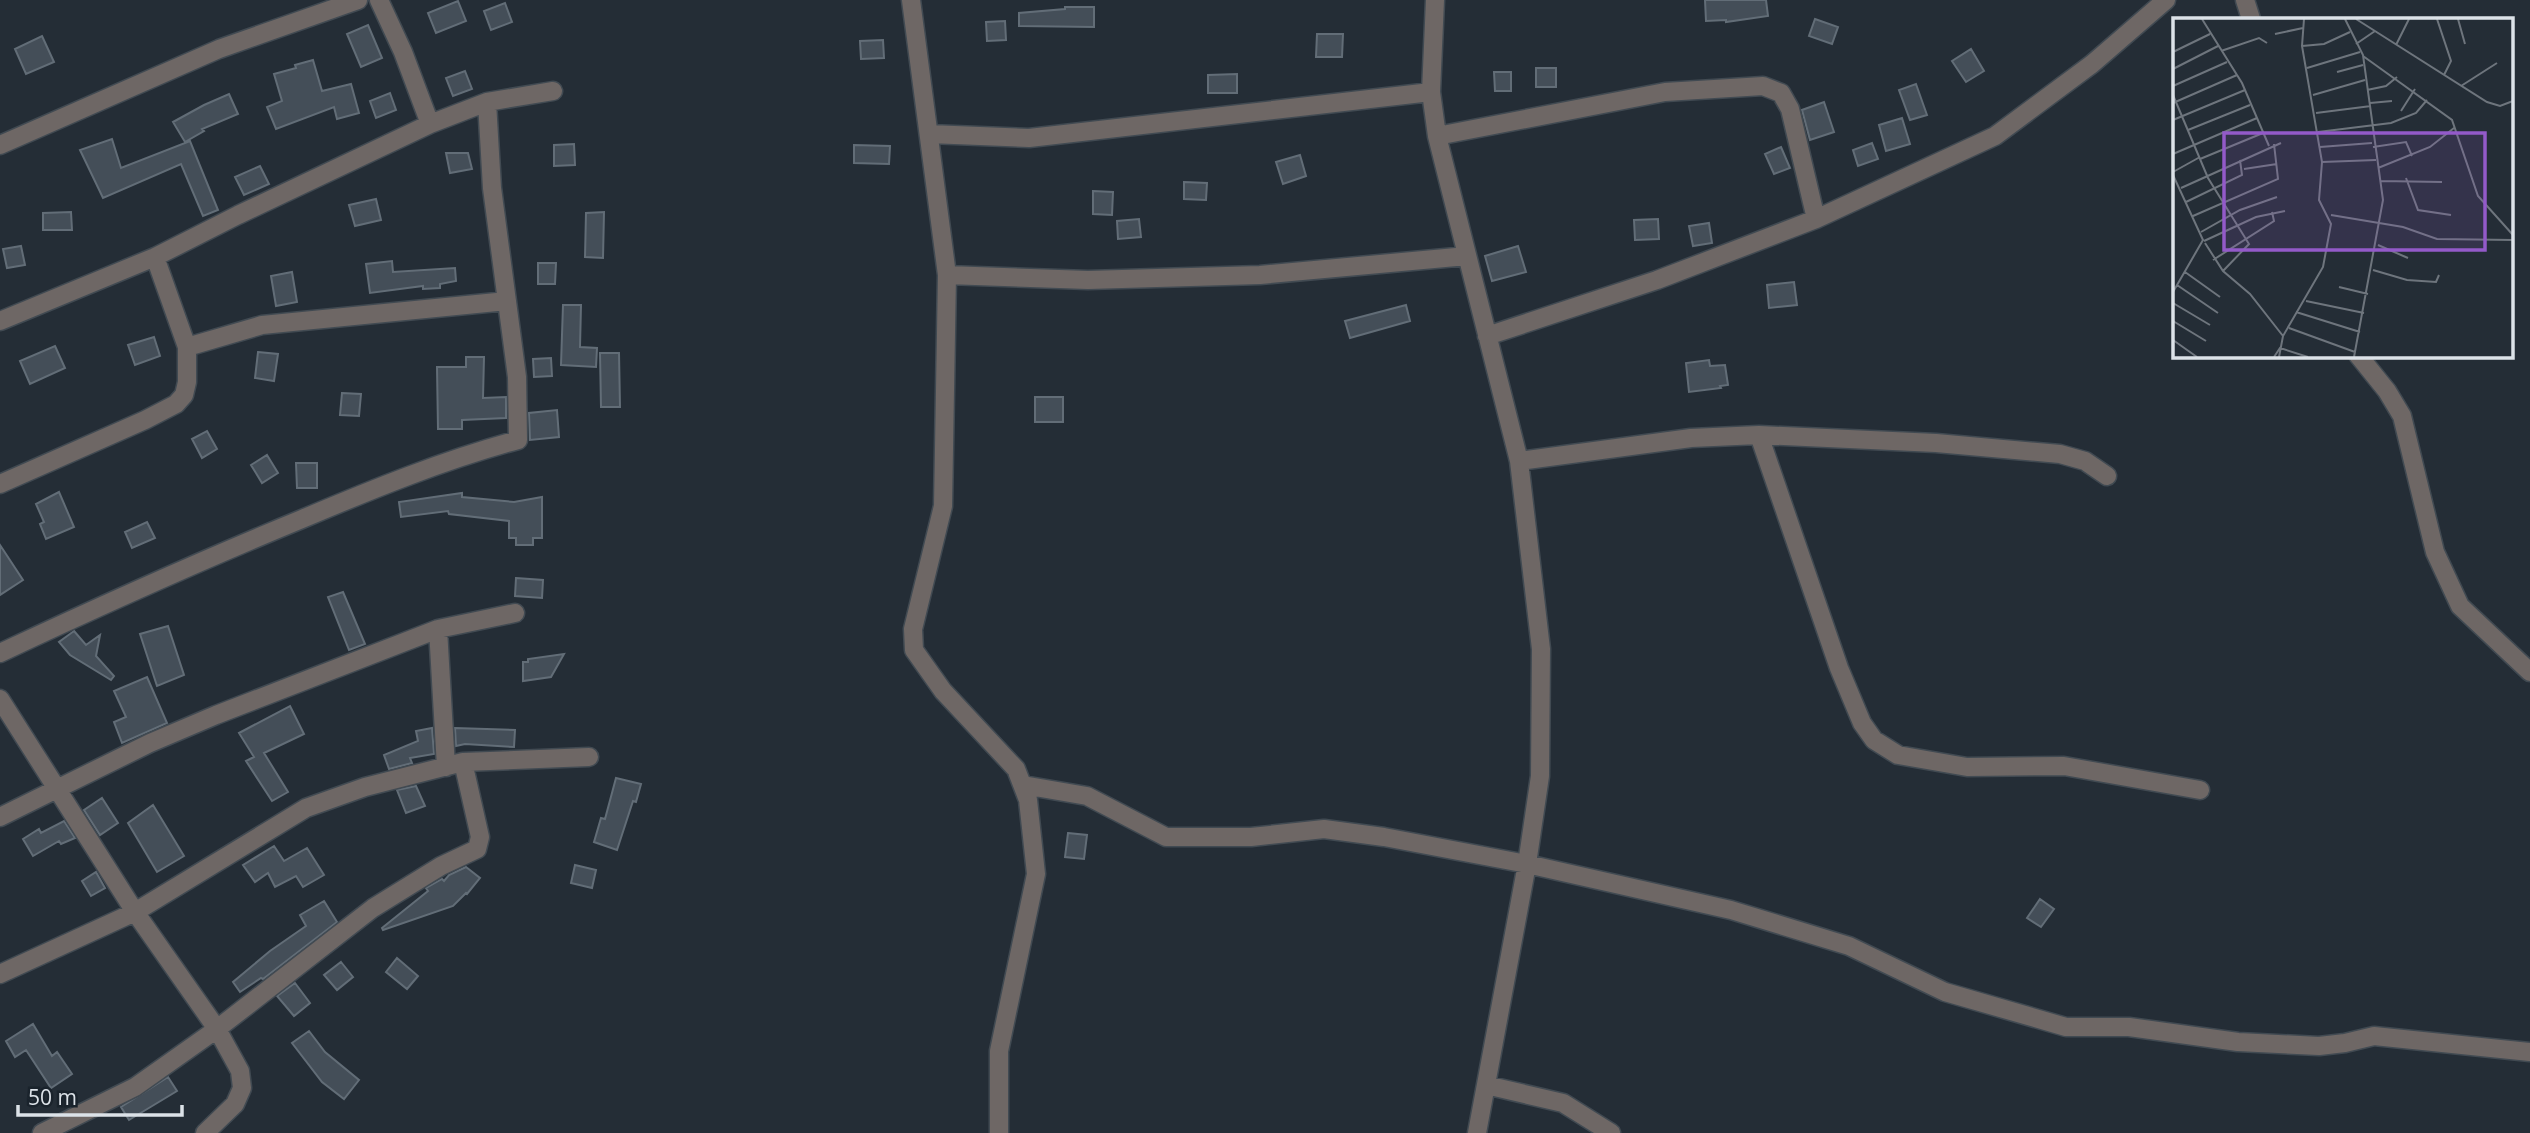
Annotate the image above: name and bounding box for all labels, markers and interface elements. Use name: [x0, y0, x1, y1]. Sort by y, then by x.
inset map: [2173, 18, 2512, 357]
scale bar: [18, 1074, 182, 1118]
text: 50 m: [28, 1083, 77, 1111]

